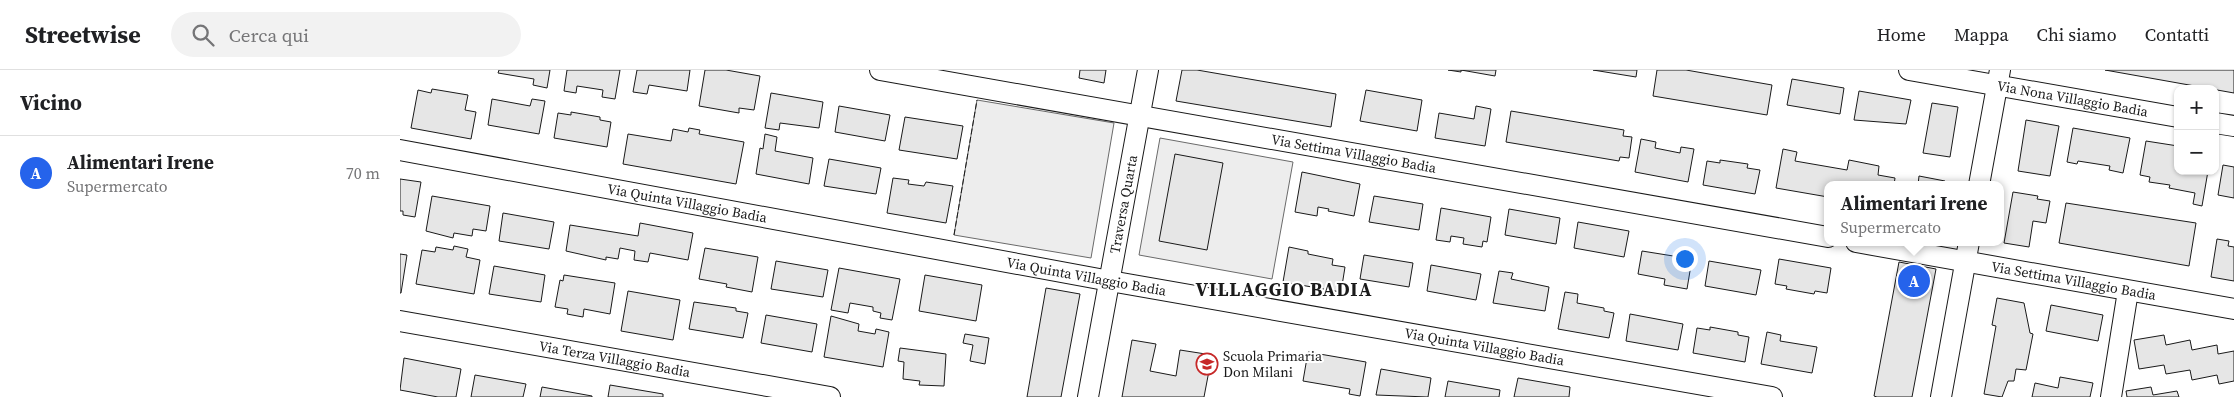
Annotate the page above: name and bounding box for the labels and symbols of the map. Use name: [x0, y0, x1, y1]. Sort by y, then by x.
street label: Via Nona Villaggio Badia: [1995, 76, 2151, 122]
street label: Via Settima Villaggio Badia: [1270, 129, 1439, 178]
street label: Traversa Quarta: [1105, 152, 1142, 255]
street label: Via Quinta Villaggio Badia: [606, 178, 770, 228]
your location: [1672, 246, 1698, 272]
street label: Via Quinta Villaggio Badia: [1005, 252, 1169, 301]
street label: Via Settima Villaggio Badia: [1990, 256, 2159, 305]
pin: A: [1898, 262, 1930, 300]
district label: VILLAGGIO BADIA: [1196, 276, 1372, 302]
street label: Via Quinta Villaggio Badia: [1403, 323, 1567, 371]
street label: Via Terza Villaggio Badia: [537, 336, 693, 382]
place label: Scuola Primaria Don Milani: [1223, 346, 1323, 382]
school or university icon: Scuola Primaria Don Milani: [1195, 352, 1219, 376]

